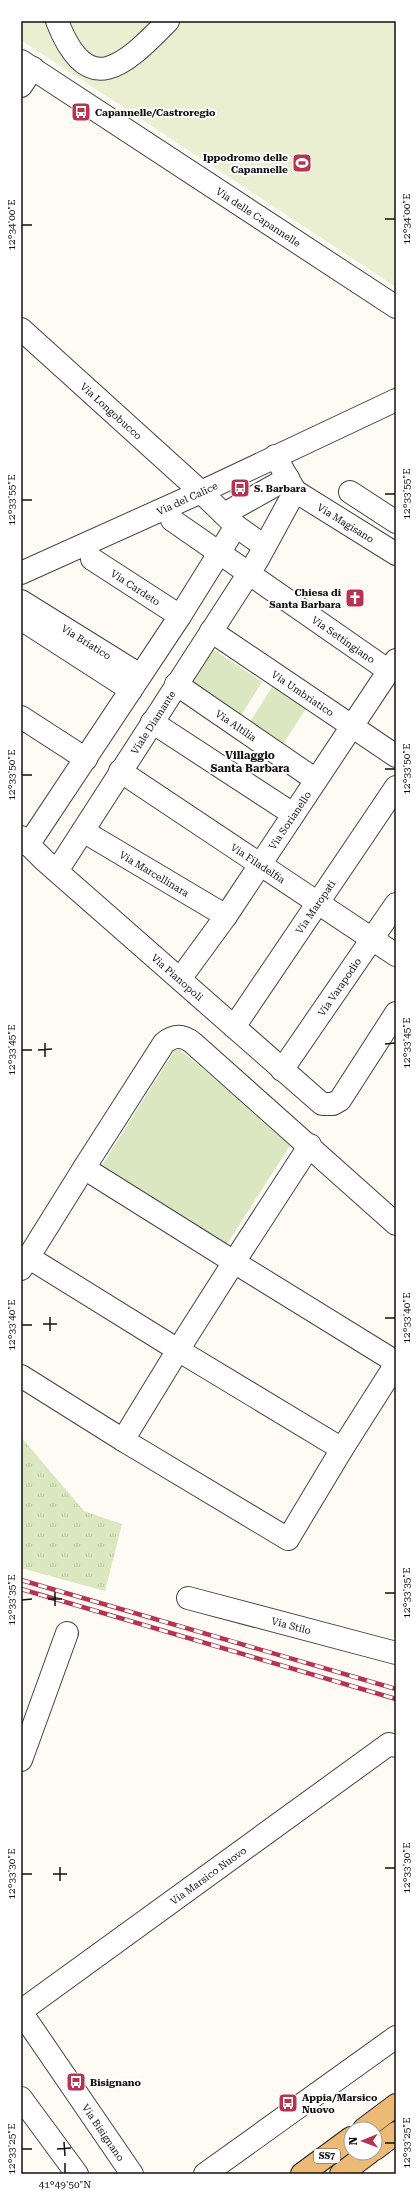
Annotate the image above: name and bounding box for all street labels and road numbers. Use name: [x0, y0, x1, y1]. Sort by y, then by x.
street label: Via delle Capannelle: [214, 186, 303, 249]
street label: Via Longobucco: [78, 381, 144, 442]
street label: Via del Calice: [155, 480, 220, 517]
street label: Via Magisano: [315, 501, 376, 545]
street label: Via Cardeto: [109, 568, 162, 608]
street label: Via Settingiano: [310, 614, 377, 665]
street label: Via Briatico: [59, 623, 113, 662]
street label: Via Umbriatico: [269, 669, 336, 718]
street label: Viale Diamante: [129, 688, 178, 756]
street label: Via Altilia: [213, 708, 259, 744]
street label: Via Sorianello: [267, 789, 313, 852]
street label: Via Filadelfia: [229, 841, 288, 886]
street label: Via Marcellinara: [117, 849, 191, 899]
street label: Via Maropati: [294, 878, 337, 936]
street label: Via Pianopoli: [149, 952, 205, 1003]
street label: Via Varapodio: [316, 956, 363, 1018]
street label: Via Stilo: [270, 1615, 312, 1636]
street label: Via Marsico Nuovo: [168, 1845, 248, 1907]
street label: Via Bisignano: [80, 2102, 126, 2163]
road number: SS7: [314, 2149, 340, 2163]

